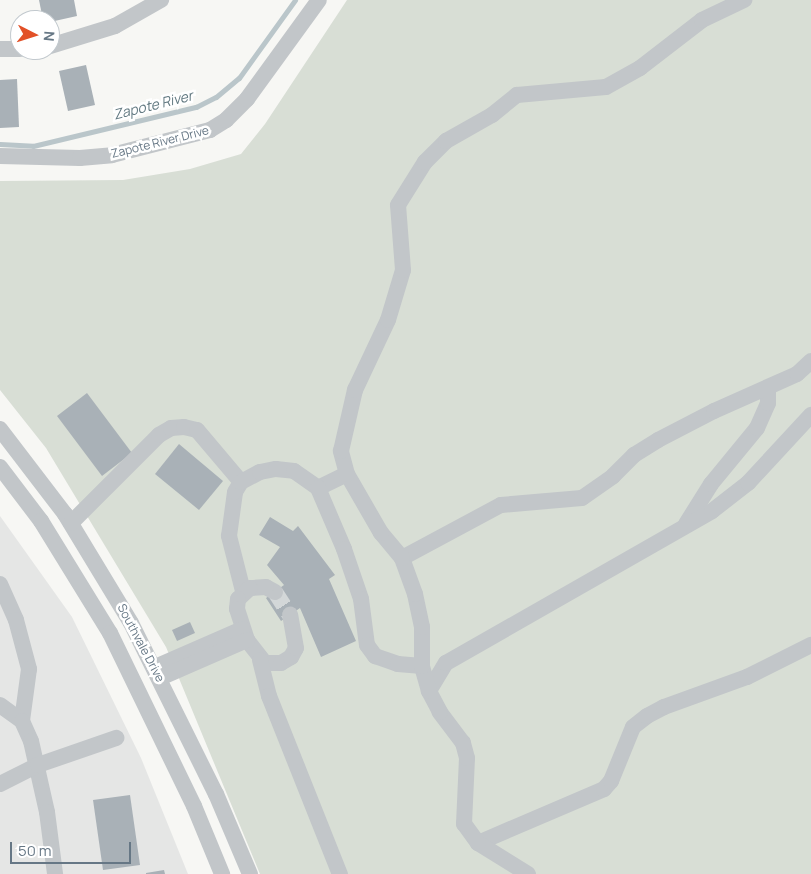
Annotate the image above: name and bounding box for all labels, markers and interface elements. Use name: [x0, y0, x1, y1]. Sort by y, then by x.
north arrow: [10, 10, 60, 60]
text: N: [40, 30, 59, 42]
water label: Zapote River: [111, 87, 195, 123]
street label: Zapote River Drive: [110, 123, 210, 161]
street label: Southvale Drive: [114, 602, 168, 684]
scale bar: [12, 832, 134, 864]
text: 50 m: [18, 840, 52, 861]

